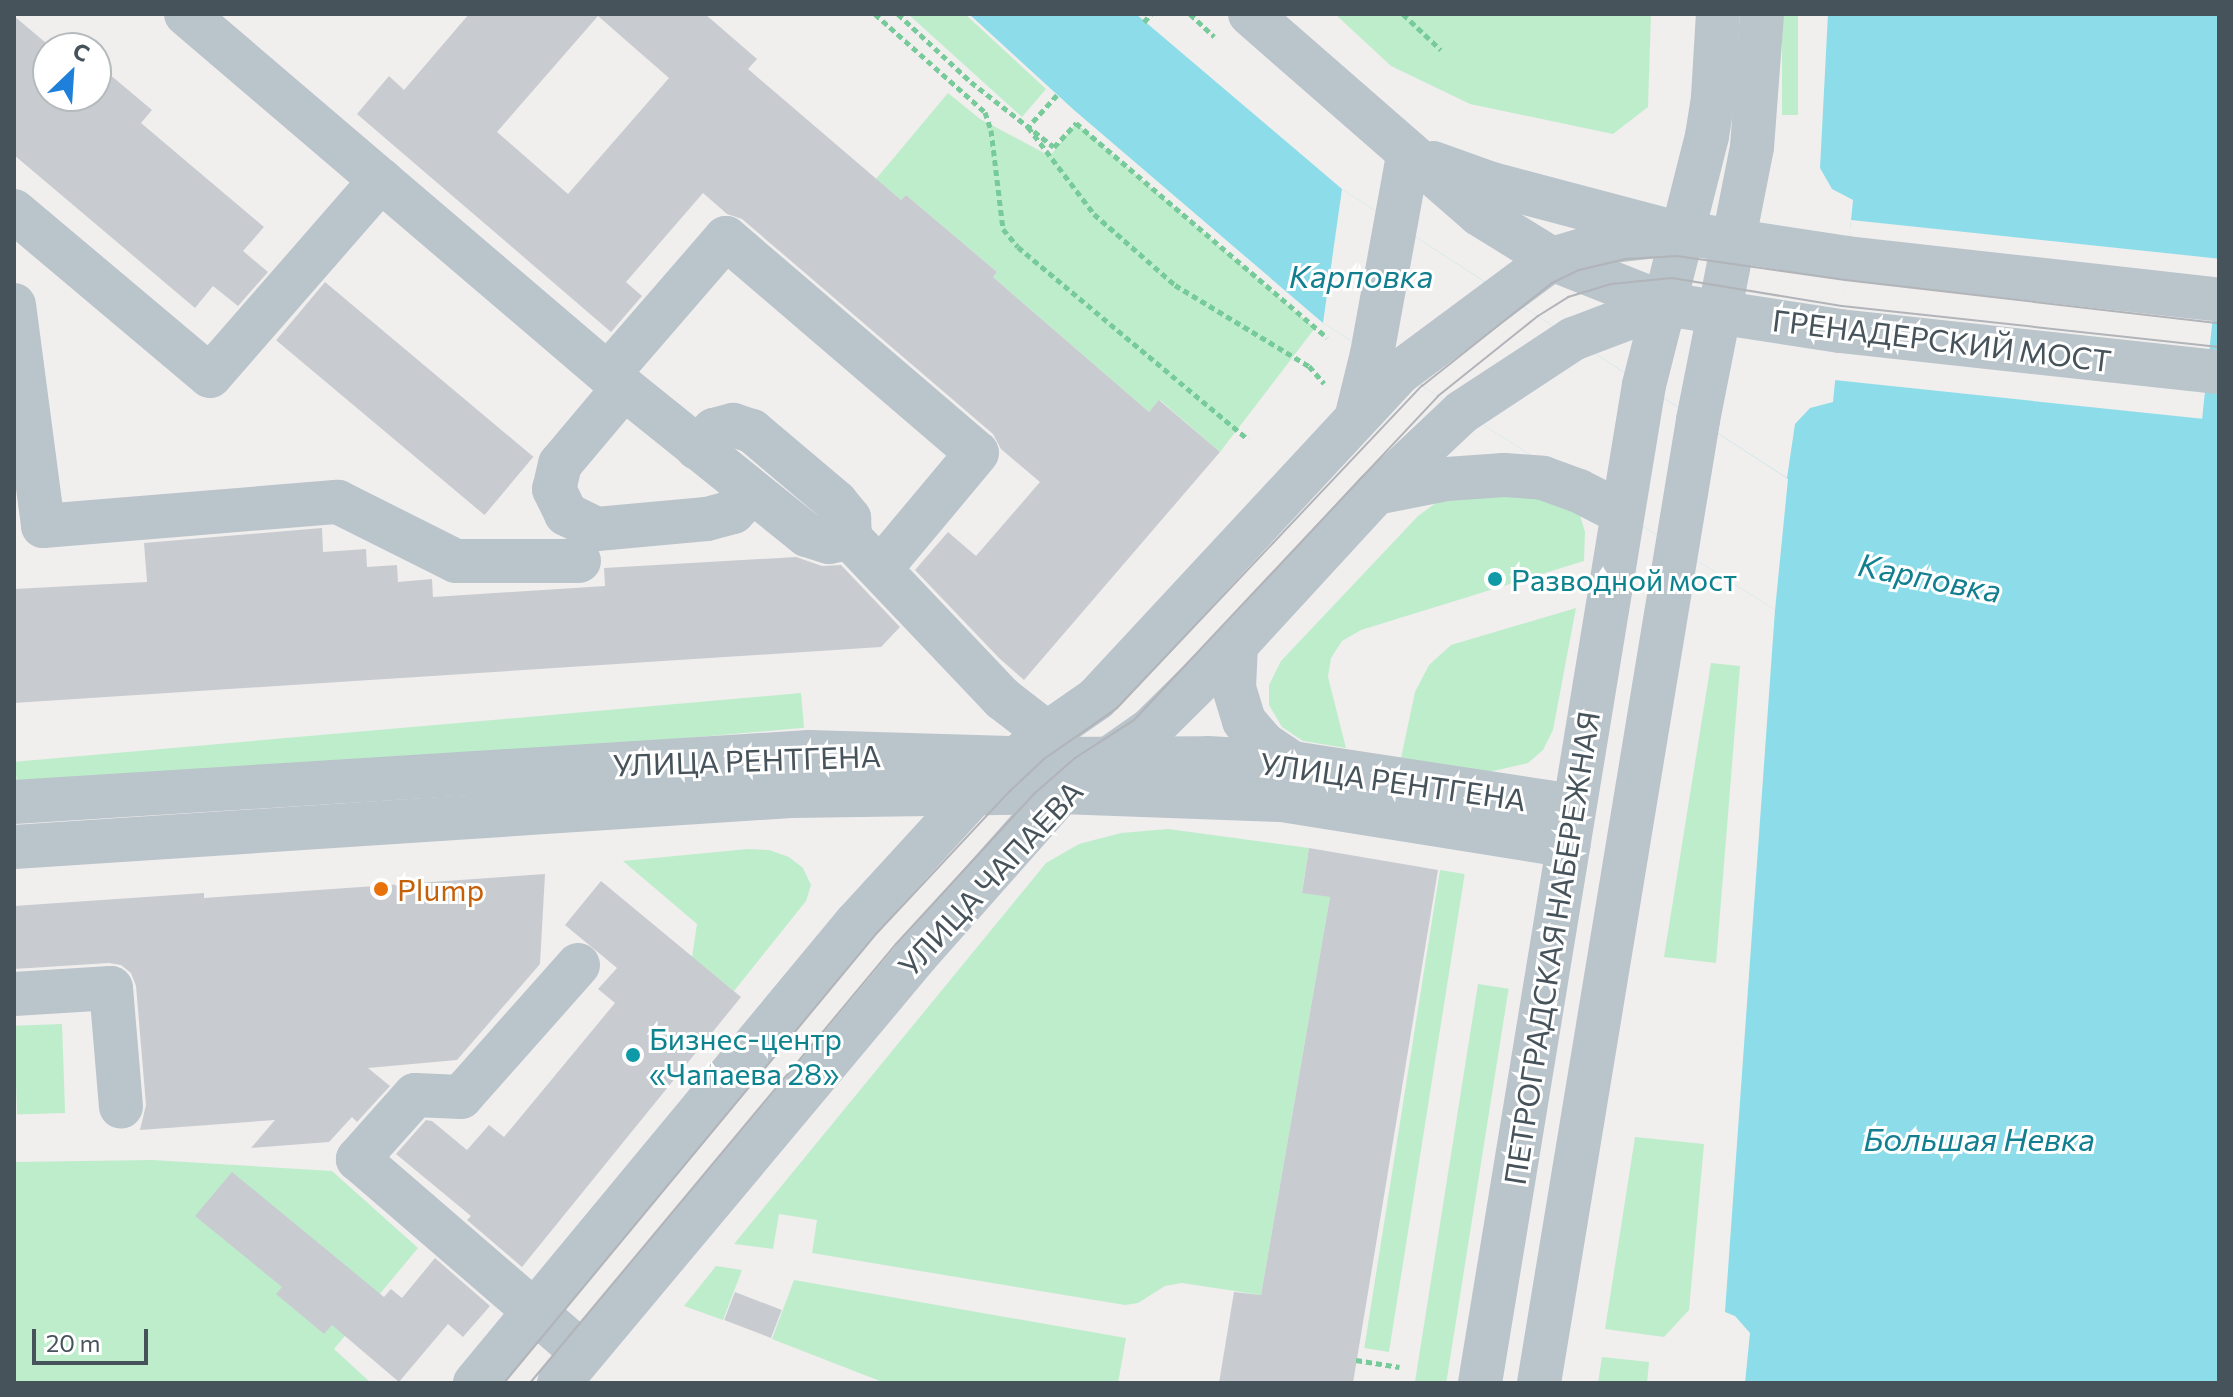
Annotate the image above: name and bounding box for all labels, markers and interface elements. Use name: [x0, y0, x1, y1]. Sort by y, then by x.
north arrow: [32, 32, 112, 112]
text: С: [69, 36, 94, 67]
water label: Карповка: [1289, 256, 1433, 294]
street label: ГРЕНАДЕРСКИЙ МОСТ: [1771, 301, 2113, 379]
water label: Карповка: [1855, 544, 2005, 610]
place label: Разводной мост: [1511, 561, 1737, 597]
marker: Разводной мост: [1486, 570, 1504, 588]
street label: ПЕТРОГРАДСКАЯ НАБЕРЕЖНАЯ: [1496, 709, 1606, 1187]
street label: УЛИЦА РЕНТГЕНА: [612, 737, 882, 783]
street label: УЛИЦА РЕНТГЕНА: [1258, 745, 1528, 817]
street label: УЛИЦА ЧАПАЕВА: [890, 773, 1090, 983]
place label: Plump: [397, 871, 484, 907]
marker: Plump: [372, 880, 390, 898]
place label: Бизнес-центр «Чапаева 28»: [649, 1020, 842, 1090]
marker: Бизнес-центр «Чапаева 28»: [624, 1046, 642, 1064]
water label: Большая Невка: [1863, 1119, 2095, 1157]
scale bar: [36, 1313, 152, 1363]
text: 20 m: [46, 1328, 100, 1357]

